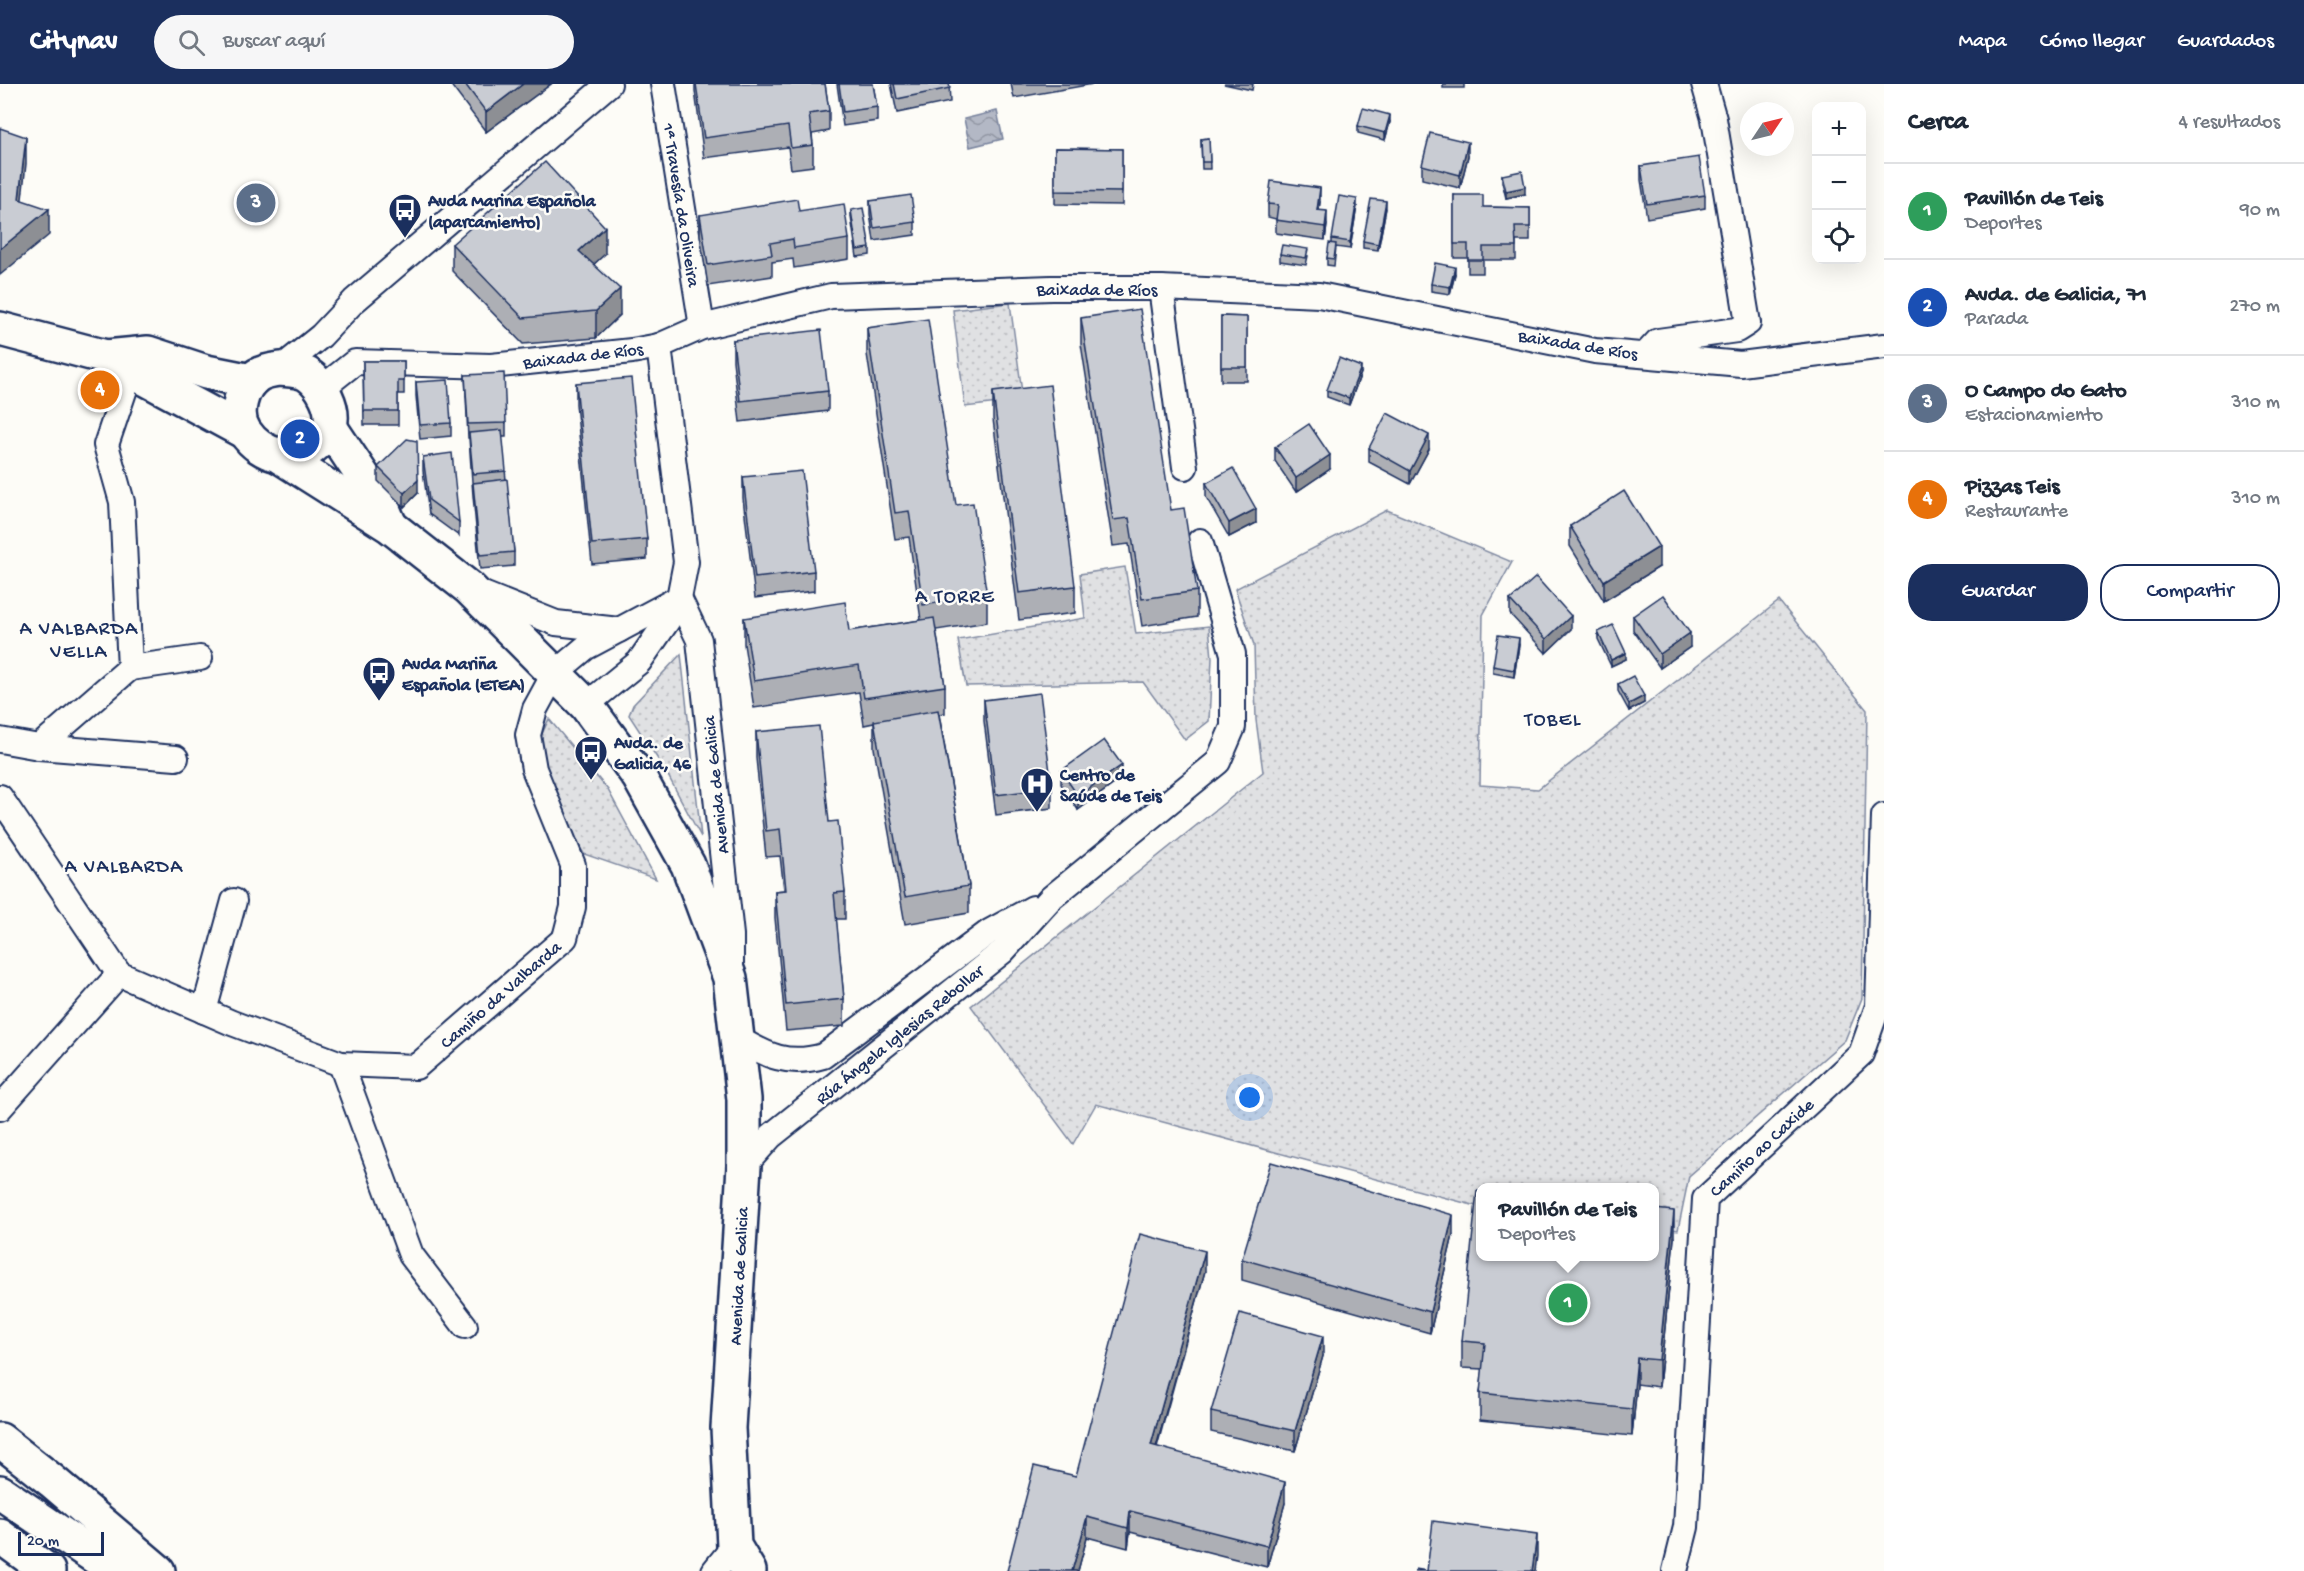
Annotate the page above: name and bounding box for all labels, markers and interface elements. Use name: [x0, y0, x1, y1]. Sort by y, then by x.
search box: [154, 15, 574, 69]
text: Citynav: [30, 26, 118, 59]
icon: search: [175, 26, 208, 59]
text: Buscar aquí: [223, 29, 325, 55]
text: Mapa: [1958, 30, 2007, 55]
text: Cómo llegar: [2040, 30, 2144, 55]
text: Guardados: [2177, 30, 2274, 55]
north arrow: [1740, 102, 1794, 156]
map controls: [1812, 102, 1866, 264]
button: +: [1812, 102, 1866, 156]
text: Cerca: [1908, 108, 1968, 139]
text: 4 resultados: [2179, 112, 2280, 135]
street label: 1ª Travesía da Oliveira: [656, 121, 703, 290]
button: −: [1812, 156, 1866, 210]
pin: 3: [236, 180, 276, 226]
text: Pavillón de Teis: [1965, 187, 2103, 213]
bus stop icon: Avda Marina Española (aparcamiento): [387, 192, 423, 239]
place label: Avda Marina Española (aparcamiento): [427, 192, 596, 234]
text: 1: [1923, 200, 1932, 223]
text: 90 m: [2240, 200, 2280, 223]
button: locate: [1812, 210, 1866, 264]
text: Deportes: [1965, 213, 2042, 236]
street label: Baixada de Ríos: [1036, 281, 1159, 302]
text: Avda. de Galicia, 71: [1965, 283, 2147, 309]
text: 2: [1923, 296, 1932, 319]
text: 270 m: [2230, 296, 2280, 319]
text: Parada: [1965, 309, 2028, 332]
street label: Baixada de Ríos: [1515, 326, 1640, 367]
street label: Baixada de Ríos: [521, 340, 646, 375]
pin: 4: [80, 368, 120, 412]
text: O Campo do Gato: [1965, 379, 2127, 405]
text: 3: [1922, 392, 1933, 415]
text: 310 m: [2231, 392, 2280, 415]
text: Estacionamiento: [1965, 405, 2103, 428]
pin: 2: [280, 416, 320, 462]
text: Pizzas Teis: [1965, 475, 2060, 501]
text: 4: [1923, 488, 1932, 511]
text: 310 m: [2231, 488, 2280, 511]
text: Restaurante: [1965, 501, 2068, 524]
button: Guardar: [1908, 564, 2088, 621]
button: Compartir: [2100, 564, 2280, 621]
district label: A TORRE: [915, 587, 995, 610]
district label: A VALBARDA VELLA: [19, 619, 139, 665]
bus stop icon: Avda Mariña Española (ETEA): [361, 655, 397, 702]
place label: Avda Mariña Española (ETEA): [401, 655, 525, 697]
district label: TOBEL: [1523, 710, 1582, 733]
street label: Avenida de Galicia: [700, 714, 735, 855]
bus stop icon: Avda. de Galicia, 46: [573, 734, 609, 781]
place label: Avda. de Galicia, 46: [613, 734, 692, 776]
hospital icon: Centro de Saúde de Teis: [1019, 766, 1055, 813]
place label: Centro de Saúde de Teis: [1059, 766, 1163, 808]
district label: A VALBARDA: [64, 857, 184, 880]
street label: Camiño da Valbarda: [437, 937, 567, 1054]
street label: Rúa Ángela Iglesias Rebollar: [812, 960, 990, 1110]
your location: [1235, 1083, 1264, 1112]
street label: Camiño ao Caxide: [1706, 1095, 1820, 1203]
popup: [1476, 1183, 1659, 1261]
text: Pavillón de Teis: [1499, 1198, 1636, 1224]
street label: Avenida de Galicia: [726, 1205, 755, 1346]
text: Deportes: [1499, 1224, 1575, 1247]
pin: 1: [1548, 1280, 1588, 1326]
scale bar: [18, 1529, 104, 1556]
text: 20 m: [27, 1533, 59, 1552]

